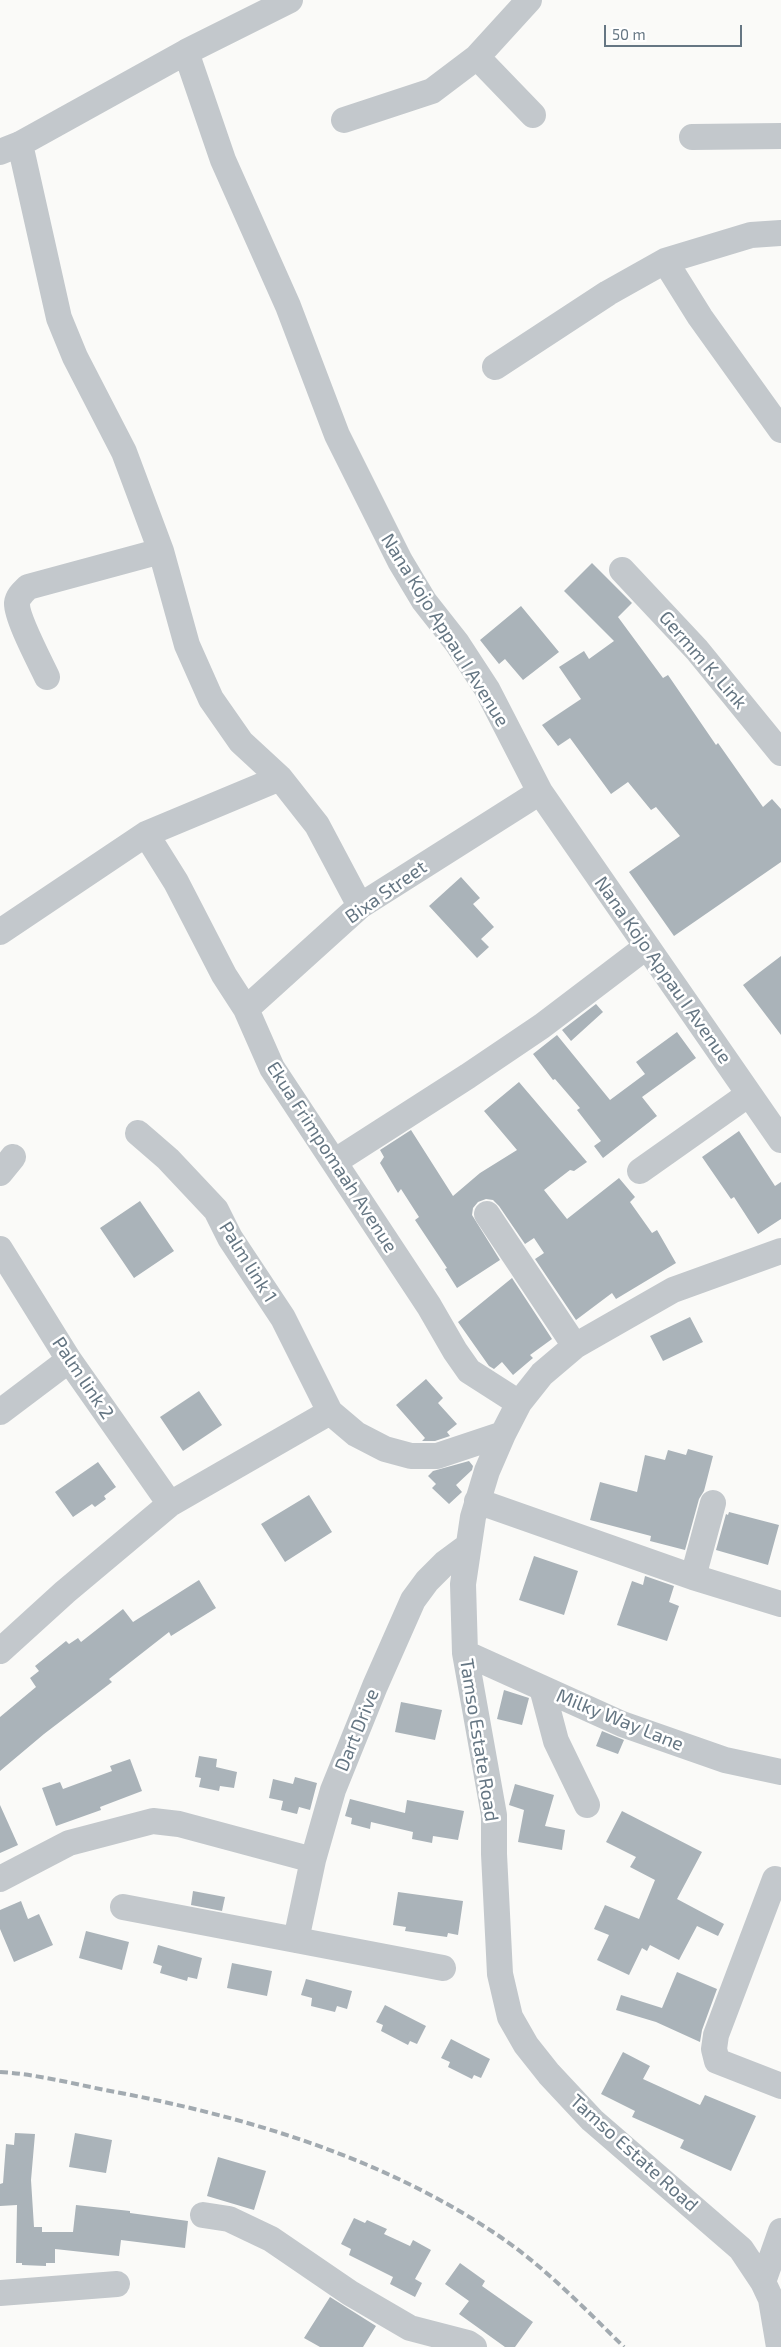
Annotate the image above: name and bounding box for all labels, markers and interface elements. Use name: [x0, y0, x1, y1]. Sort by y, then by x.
scale bar: [606, 15, 744, 47]
text: 50 m: [612, 25, 646, 43]
street label: Nana Kojo Appau I Avenue: [376, 529, 514, 731]
street label: Germm K. Link: [654, 606, 752, 714]
street label: Bixa Street: [341, 856, 431, 928]
street label: Nana Kojo Appau I Avenue: [590, 872, 736, 1068]
street label: Ekua Frimpomaah Avenue: [262, 1057, 402, 1257]
street label: Palm link 1: [214, 1217, 282, 1307]
street label: Palm link 2: [47, 1333, 119, 1423]
street label: Tamso Estate Road: [455, 1657, 503, 1823]
street label: Milky Way Lane: [553, 1684, 687, 1756]
street label: Dart Drive: [330, 1685, 384, 1775]
street label: Tamso Estate Road: [565, 2090, 703, 2216]

